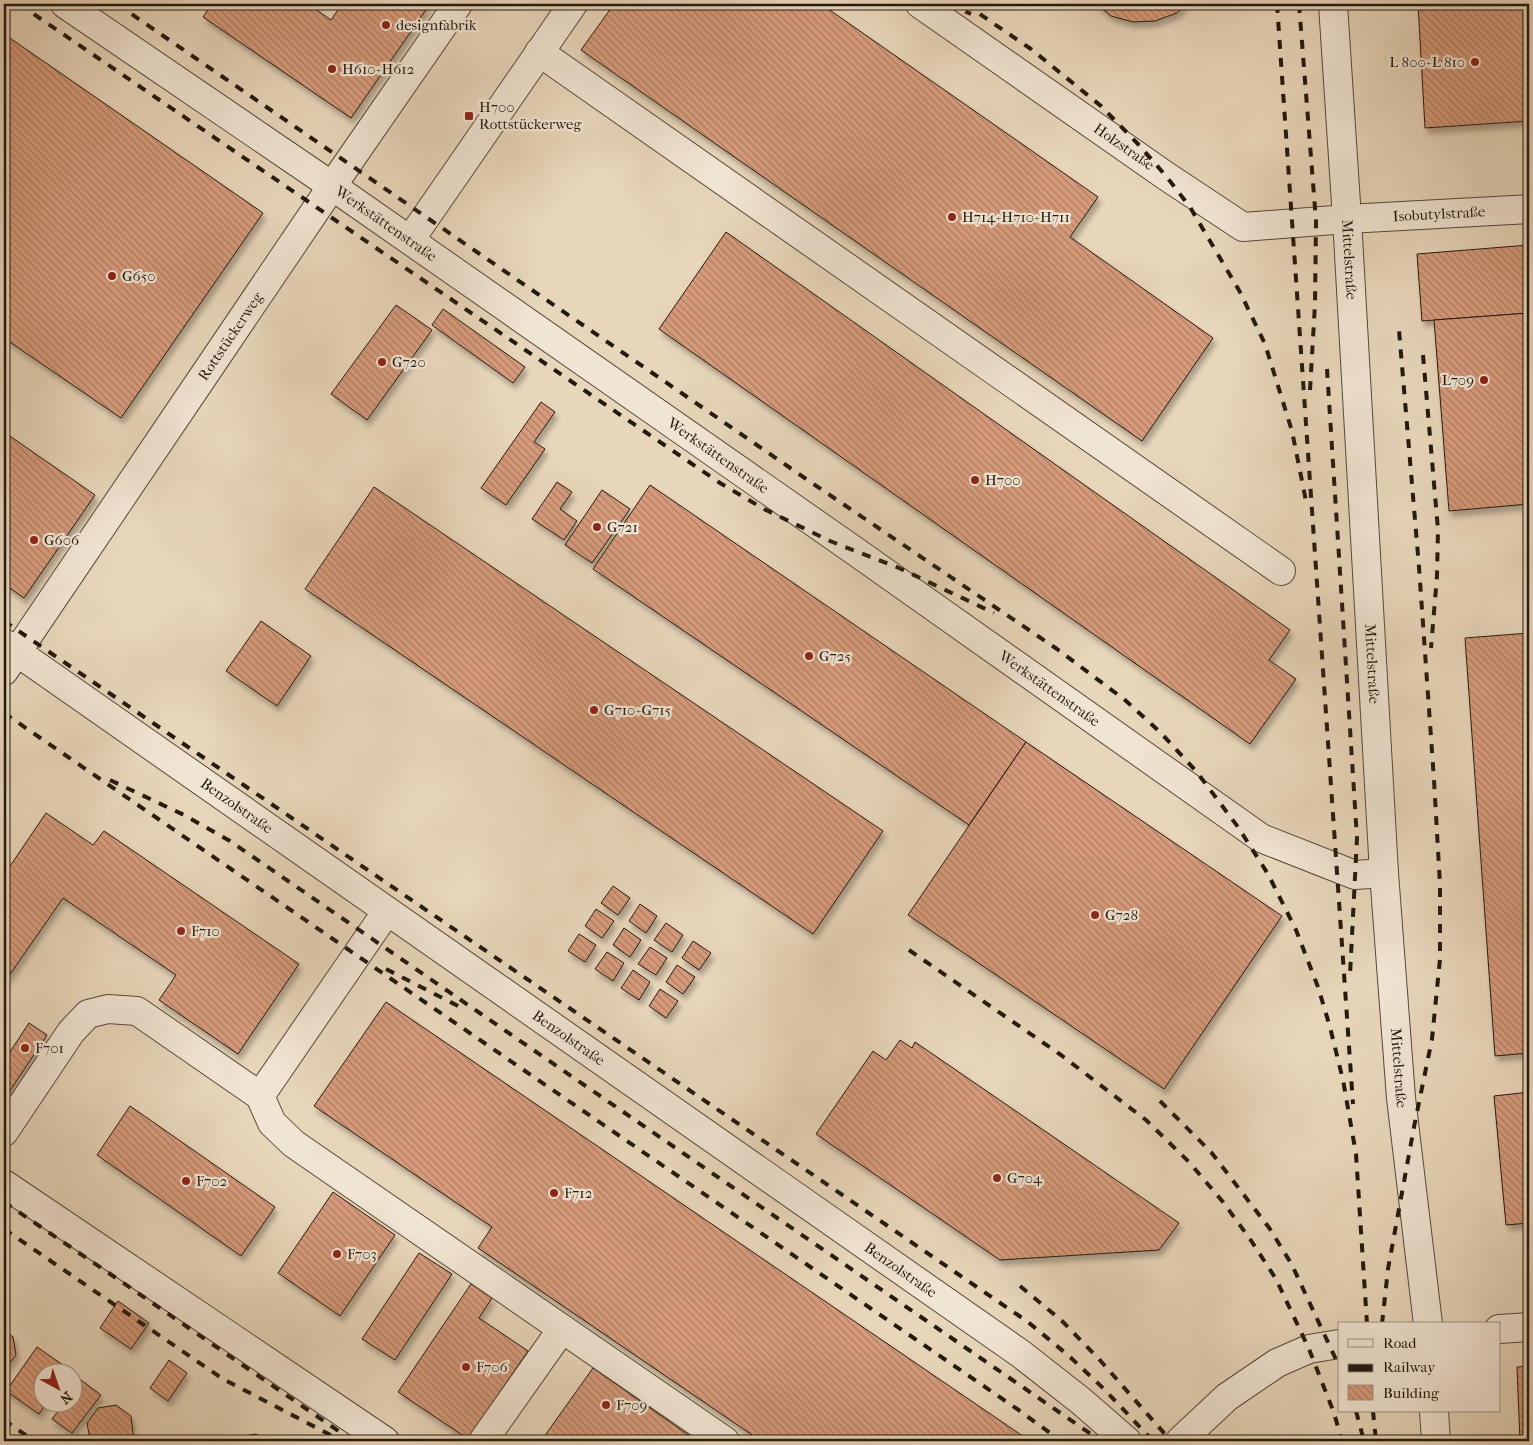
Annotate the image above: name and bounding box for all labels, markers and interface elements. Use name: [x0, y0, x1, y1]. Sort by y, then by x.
place label: designfabrik: [396, 16, 477, 34]
marker: designfabrik: [380, 19, 392, 31]
place label: L 800+L 810: [1389, 53, 1465, 71]
marker: L 800+L 810: [1469, 56, 1481, 68]
place label: H610+H612: [342, 60, 415, 78]
marker: H610+H612: [326, 63, 338, 75]
place label: H700 Rottstückerweg: [479, 98, 582, 133]
marker: H700 Rottstückerweg: [463, 110, 475, 122]
street label: Holzstraße: [1090, 119, 1158, 174]
street label: Werkstättenstraße: [331, 181, 441, 266]
street label: Isobutylstraße: [1392, 202, 1486, 225]
place label: H714+H710+H711: [962, 208, 1070, 226]
marker: H714+H710+H711: [946, 211, 958, 223]
street label: Mittelstraße: [1338, 219, 1361, 301]
place label: G650: [122, 267, 155, 285]
marker: G650: [106, 270, 118, 282]
street label: Rottstückerweg: [194, 288, 267, 384]
place label: G720: [392, 353, 426, 371]
marker: G720: [376, 356, 388, 368]
place label: L709: [1442, 371, 1474, 389]
marker: L709: [1478, 374, 1490, 386]
street label: Werkstättenstraße: [663, 413, 773, 497]
place label: H700: [985, 471, 1021, 489]
marker: H700: [969, 474, 981, 486]
place label: G721: [607, 518, 638, 536]
marker: G721: [591, 521, 603, 533]
place label: G606: [44, 531, 80, 549]
marker: G606: [28, 534, 40, 546]
street label: Mittelstraße: [1361, 623, 1383, 705]
street label: Werkstättenstraße: [995, 646, 1104, 731]
place label: G725: [819, 647, 851, 665]
marker: G725: [803, 650, 815, 662]
place label: G710+G715: [604, 701, 671, 719]
marker: G710+G715: [588, 704, 600, 716]
street label: Benzolstraße: [197, 774, 277, 838]
place label: G728: [1105, 906, 1138, 924]
marker: G728: [1089, 909, 1101, 921]
place label: F710: [191, 922, 220, 940]
marker: F710: [175, 925, 187, 937]
street label: Benzolstraße: [529, 1006, 609, 1070]
street label: Mittelstraße: [1387, 1027, 1411, 1110]
place label: F701: [35, 1039, 64, 1057]
marker: F701: [19, 1042, 31, 1054]
place label: G704: [1007, 1169, 1043, 1187]
place label: F702: [196, 1172, 228, 1190]
marker: G704: [991, 1172, 1003, 1184]
marker: F702: [180, 1175, 192, 1187]
place label: F712: [564, 1184, 593, 1202]
marker: F712: [548, 1187, 560, 1199]
street label: Benzolstraße: [861, 1238, 941, 1302]
place label: F703: [347, 1245, 377, 1263]
marker: F703: [331, 1248, 343, 1260]
legend: [1338, 1322, 1500, 1412]
text: Road: [1383, 1334, 1417, 1352]
place label: F706: [476, 1358, 509, 1376]
text: Railway: [1383, 1358, 1436, 1376]
marker: F706: [460, 1361, 472, 1373]
north arrow: [32, 1362, 82, 1412]
text: Building: [1383, 1384, 1440, 1402]
text: N: [56, 1388, 76, 1408]
place label: F709: [616, 1396, 648, 1414]
marker: F709: [600, 1399, 612, 1411]

